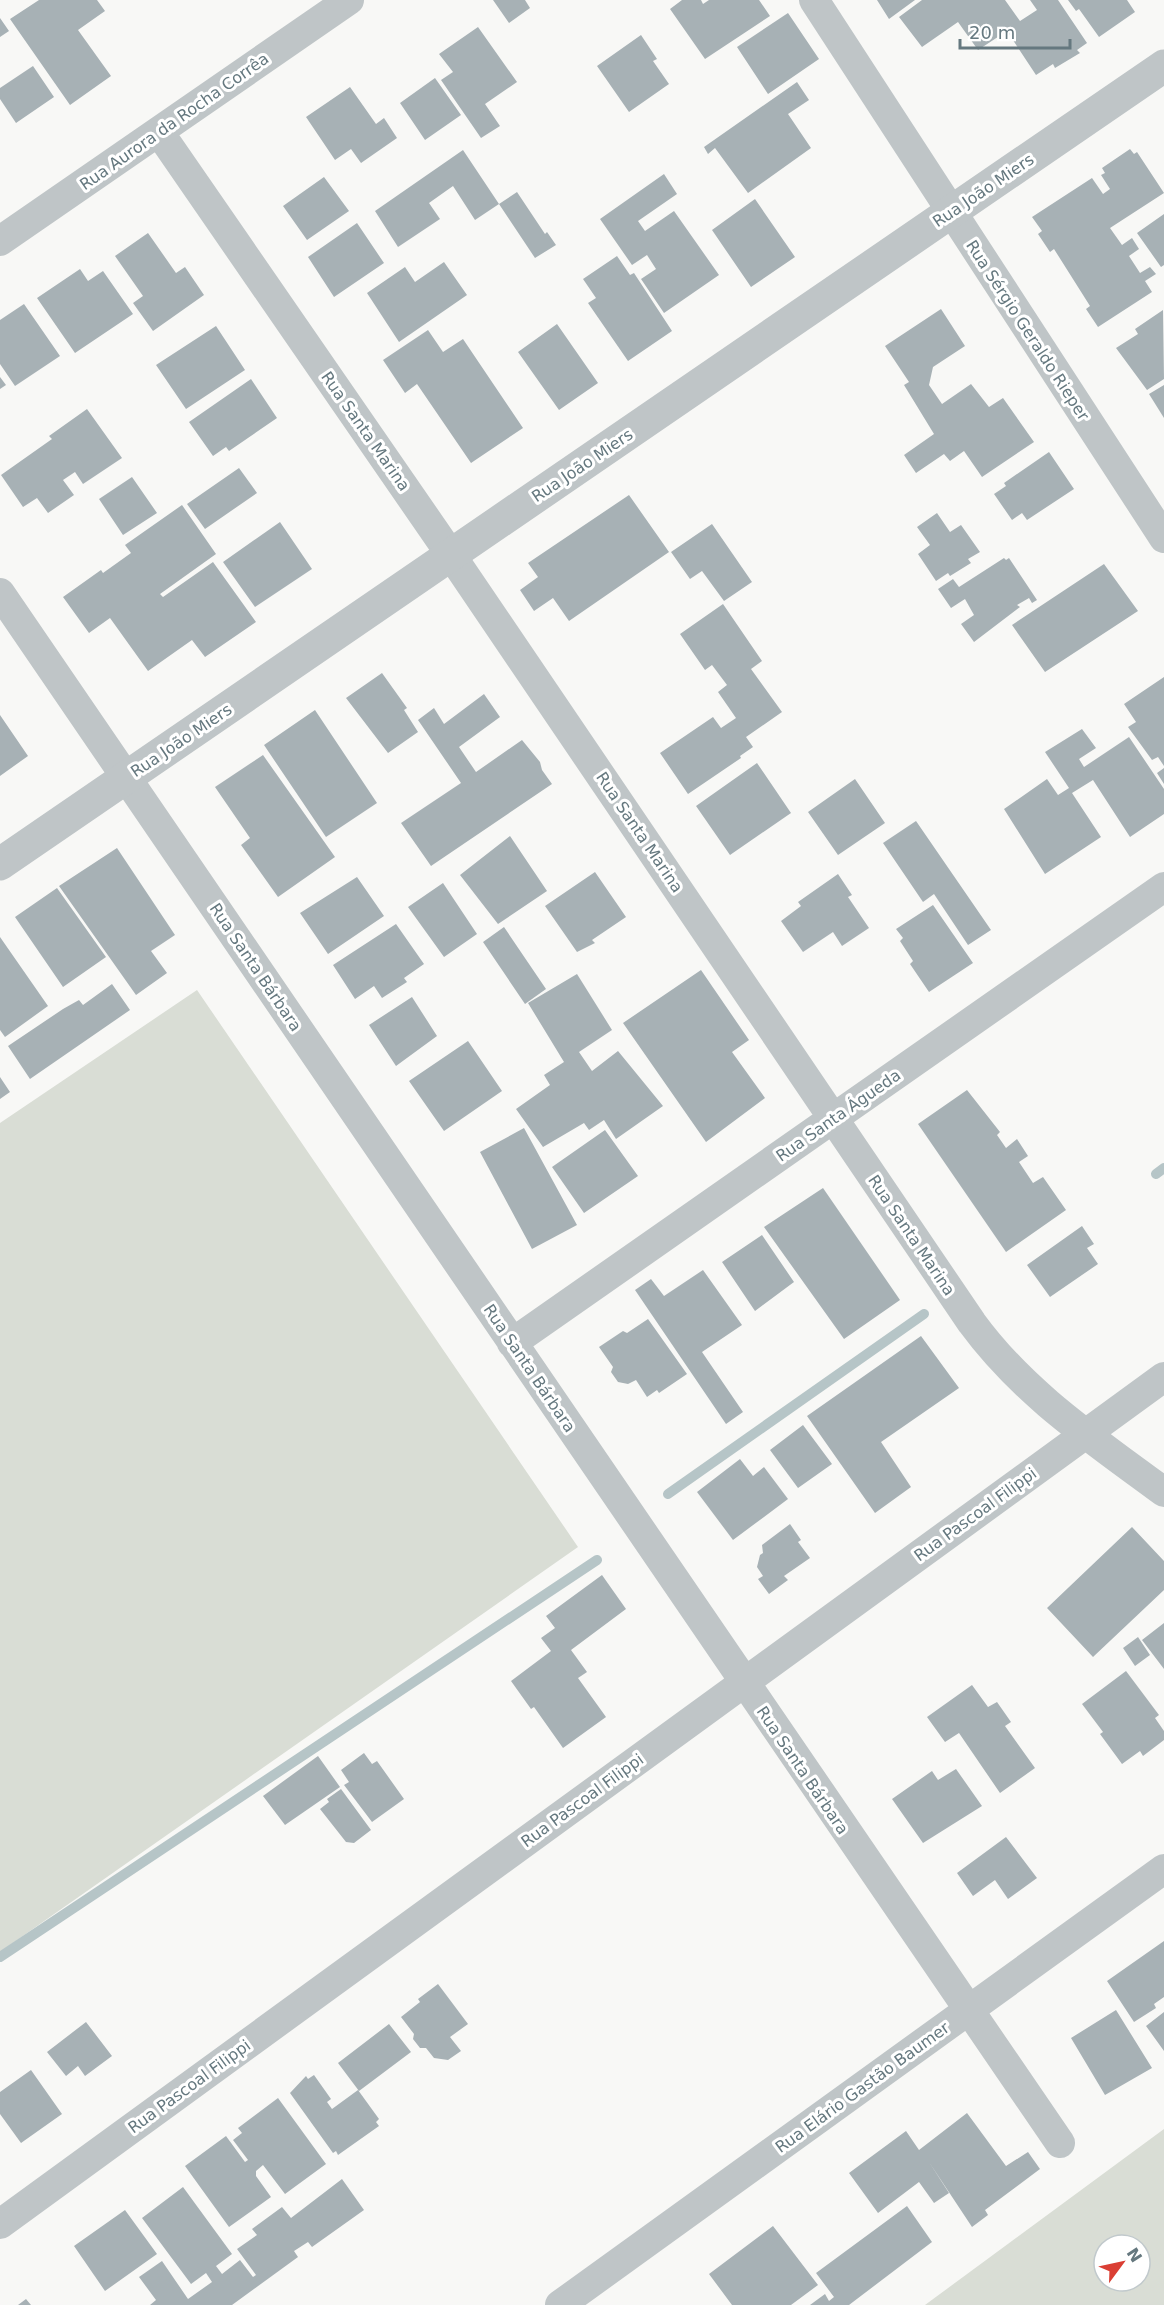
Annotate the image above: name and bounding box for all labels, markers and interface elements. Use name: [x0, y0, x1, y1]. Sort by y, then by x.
scale bar: [960, 12, 1070, 50]
text: 20 m: [969, 22, 1015, 43]
street label: Rua Aurora da Rocha Corrêa: [76, 49, 272, 194]
street label: Rua João Miers: [929, 150, 1037, 231]
street label: Rua Sérgio Geraldo Rieper: [962, 236, 1093, 424]
street label: Rua Santa Marina: [317, 368, 414, 495]
street label: Rua João Miers: [528, 425, 636, 506]
street label: Rua João Miers: [127, 700, 235, 781]
street label: Rua Santa Marina: [592, 768, 687, 896]
street label: Rua Santa Bárbara: [206, 900, 306, 1035]
street label: Rua Santa Águeda: [772, 1065, 904, 1166]
street label: Rua Santa Marina: [864, 1171, 959, 1299]
street label: Rua Santa Bárbara: [480, 1301, 580, 1436]
street label: Rua Pascoal Filippi: [910, 1464, 1040, 1565]
street label: Rua Santa Bárbara: [753, 1703, 853, 1838]
street label: Rua Pascoal Filippi: [517, 1750, 647, 1851]
street label: Rua Elário Gastão Baumer: [772, 2018, 953, 2157]
street label: Rua Pascoal Filippi: [124, 2036, 254, 2137]
north arrow: [1092, 2233, 1152, 2293]
text: N: [1123, 2244, 1146, 2266]

